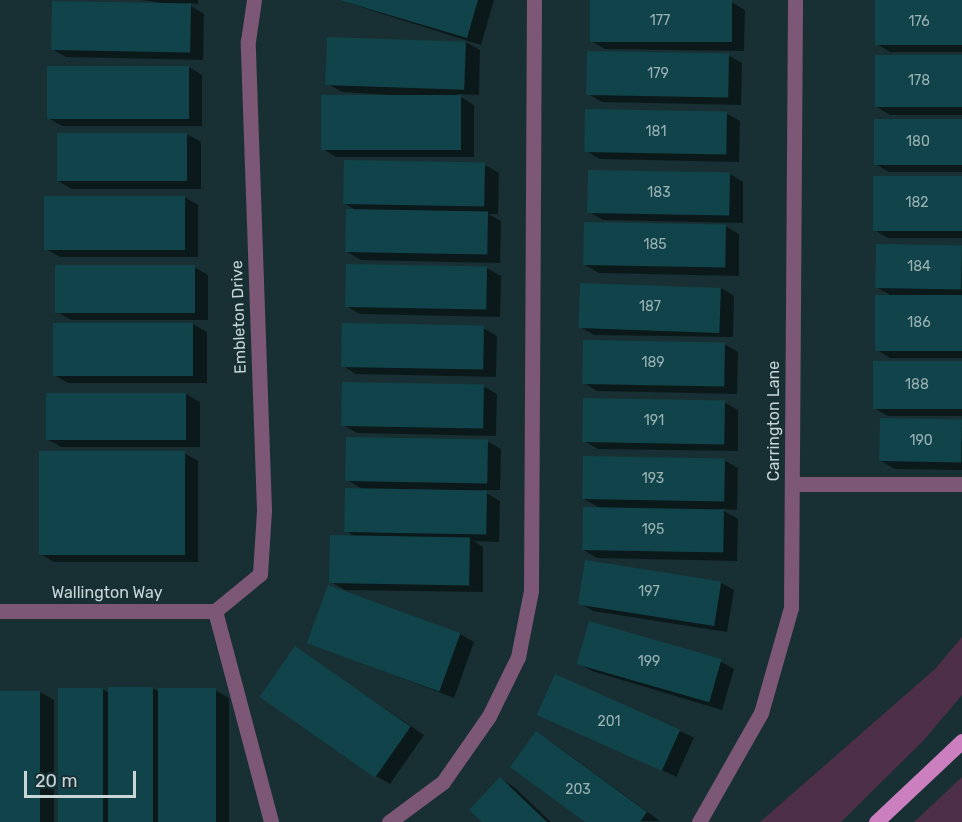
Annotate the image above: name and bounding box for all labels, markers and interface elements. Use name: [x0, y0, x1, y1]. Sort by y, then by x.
house number: 177: [650, 13, 670, 29]
house number: 176: [908, 14, 930, 30]
house number: 179: [647, 66, 669, 82]
house number: 178: [908, 73, 930, 89]
house number: 181: [646, 124, 666, 140]
house number: 180: [906, 134, 930, 150]
house number: 183: [647, 185, 671, 201]
house number: 182: [905, 195, 929, 211]
house number: 185: [643, 237, 667, 253]
house number: 184: [907, 259, 931, 275]
street label: Embleton Drive: [227, 260, 251, 374]
house number: 187: [639, 299, 661, 315]
house number: 186: [907, 315, 931, 331]
house number: 189: [641, 355, 665, 371]
street label: Carrington Lane: [764, 361, 784, 481]
house number: 188: [905, 377, 929, 393]
house number: 191: [644, 413, 664, 429]
house number: 190: [909, 433, 933, 449]
house number: 193: [642, 471, 664, 487]
house number: 195: [642, 522, 664, 538]
street label: Wallington Way: [51, 583, 163, 603]
house number: 197: [638, 584, 660, 600]
house number: 199: [638, 654, 660, 670]
house number: 201: [597, 714, 621, 730]
scale bar: [27, 759, 140, 797]
text: 20 m: [35, 770, 77, 792]
house number: 203: [565, 782, 591, 798]

